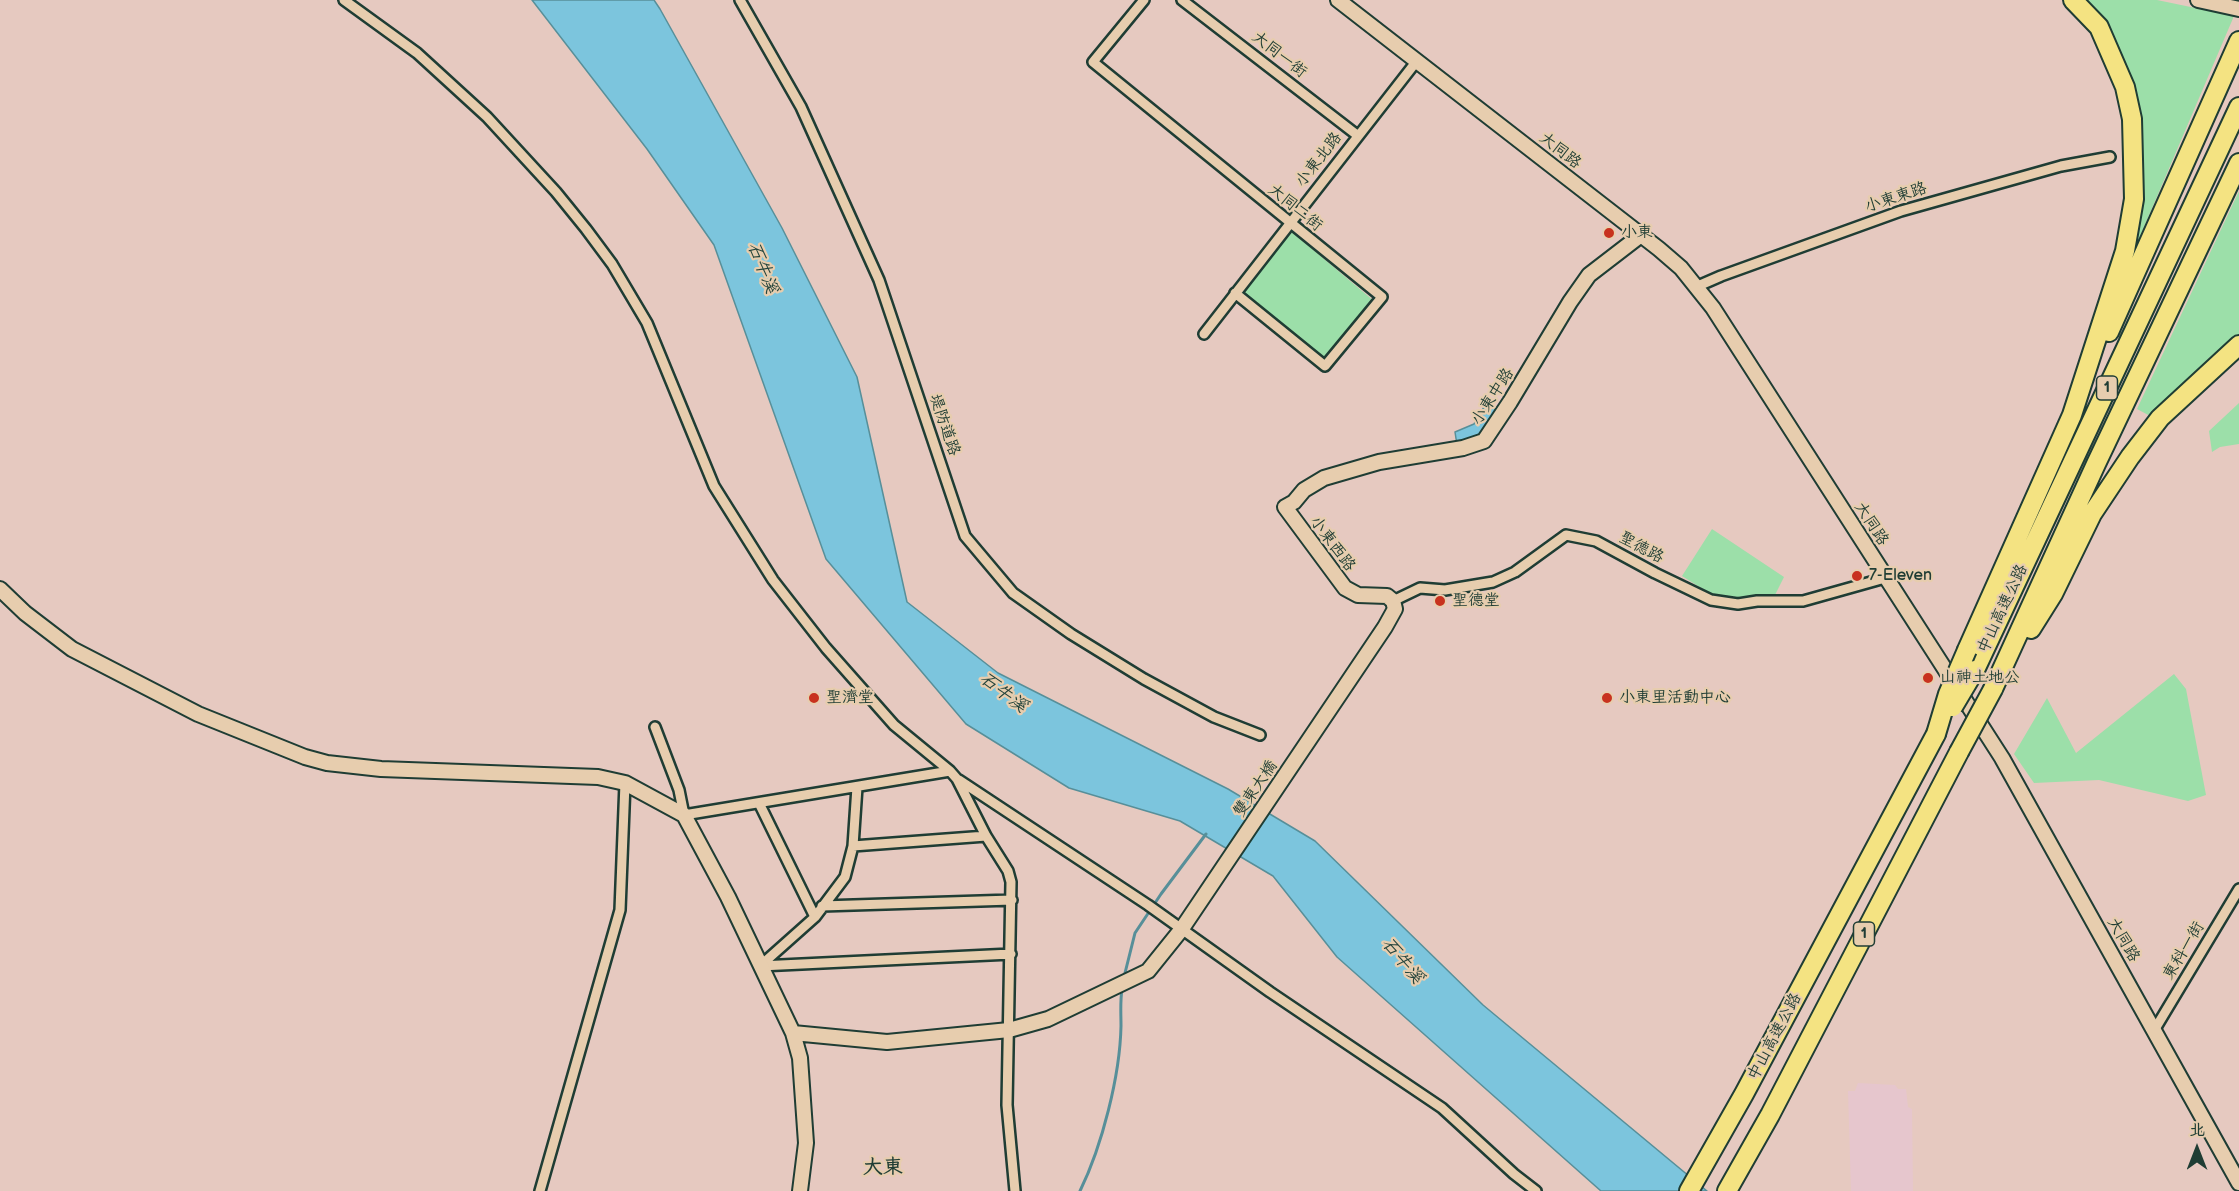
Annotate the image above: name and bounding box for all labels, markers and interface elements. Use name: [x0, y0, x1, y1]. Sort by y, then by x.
street label: 大同一街: [1248, 28, 1310, 82]
street label: 小東北路: [1292, 129, 1346, 191]
street label: 大同路: [1535, 129, 1585, 173]
street label: 小東東路: [1863, 179, 1929, 217]
street label: 大同二街: [1264, 180, 1326, 236]
place label: 小東: [1621, 223, 1653, 243]
marker: 小東: [1602, 226, 1616, 240]
water label: 石牛溪: [742, 239, 782, 297]
street label: 小東中路: [1468, 365, 1518, 429]
road number: 1: [2096, 376, 2118, 400]
street label: 堤防道路: [925, 392, 963, 458]
street label: 大同路: [1850, 499, 1892, 549]
street label: 小東西路: [1305, 513, 1359, 575]
street label: 聖德路: [1615, 528, 1667, 568]
street label: 中山高速公路: [1974, 561, 2032, 657]
place label: 7-Eleven: [1869, 566, 1932, 586]
marker: 7-Eleven: [1850, 569, 1864, 583]
place label: 聖德堂: [1452, 591, 1500, 611]
marker: 聖德堂: [1433, 594, 1447, 608]
water label: 石牛溪: [975, 668, 1031, 718]
place label: 山神土地公: [1940, 668, 2020, 688]
marker: 山神土地公: [1921, 671, 1935, 685]
place label: 聖濟堂: [826, 688, 874, 708]
place label: 小東里活動中心: [1619, 688, 1731, 708]
marker: 聖濟堂: [807, 691, 821, 705]
marker: 小東里活動中心: [1600, 691, 1614, 705]
street label: 雙東大橋: [1230, 757, 1282, 821]
street label: 大同路: [2103, 914, 2143, 966]
street label: 東科一街: [2159, 919, 2209, 983]
road number: 1: [1854, 922, 1874, 946]
water label: 石牛溪: [1376, 933, 1428, 989]
street label: 中山高速公路: [1744, 990, 1806, 1084]
north arrow: [2167, 1119, 2227, 1179]
text: 北: [2189, 1121, 2205, 1140]
district label: 大東: [863, 1156, 903, 1180]

